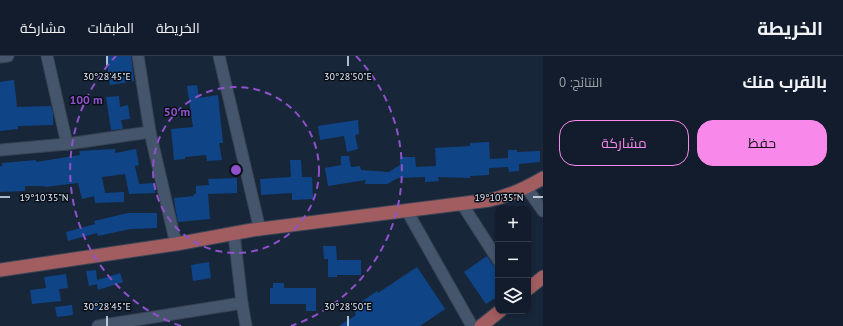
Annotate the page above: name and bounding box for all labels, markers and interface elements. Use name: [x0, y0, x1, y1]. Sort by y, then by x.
text: الخريطة: [757, 16, 823, 40]
text: مشاركة: [20, 19, 66, 37]
text: الطبقات: [88, 19, 134, 37]
text: الخريطة: [156, 19, 200, 37]
text: 30°28'45"E: [83, 70, 131, 83]
text: 30°28'50"E: [324, 70, 372, 83]
text: بالقرب منك: [743, 71, 827, 93]
text: النتائج: 0: [559, 74, 603, 91]
text: 100 m: [69, 92, 103, 107]
text: 50 m: [164, 104, 190, 119]
button: مشاركة: [559, 120, 689, 166]
button: حفظ: [697, 120, 827, 166]
centre of rings: [229, 163, 243, 177]
text: 19°10'35"N: [19, 191, 69, 204]
text: 19°10'35"N: [474, 191, 524, 204]
map controls: [495, 206, 531, 314]
button: +: [495, 206, 531, 242]
button: −: [495, 242, 531, 278]
button: layers: [495, 278, 531, 314]
text: 30°28'45"E: [83, 300, 131, 313]
text: 30°28'50"E: [324, 300, 372, 313]

